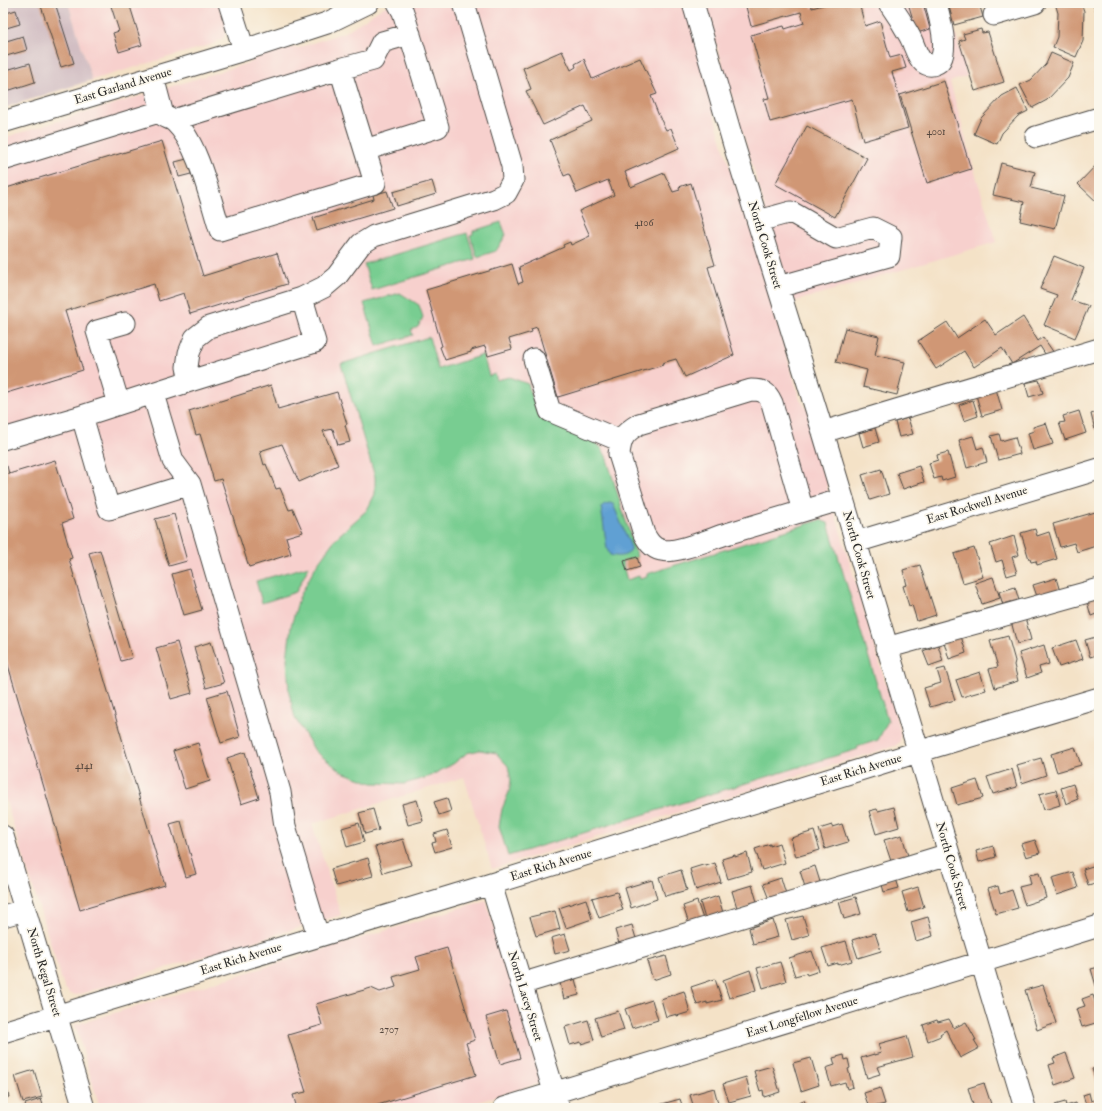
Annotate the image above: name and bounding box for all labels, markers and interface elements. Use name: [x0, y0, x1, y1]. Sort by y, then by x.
street label: East Garland Avenue: [73, 64, 173, 108]
house number: 4001: [926, 126, 946, 138]
street label: North Cook Street: [745, 199, 785, 291]
house number: 4106: [634, 217, 654, 229]
street label: East Rockwell Avenue: [925, 483, 1029, 527]
street label: North Cook Street: [839, 509, 879, 601]
street label: East Rich Avenue: [819, 751, 903, 789]
house number: 4141: [75, 760, 93, 772]
street label: North Cook Street: [932, 820, 972, 912]
street label: East Rich Avenue: [509, 846, 593, 884]
street label: North Regal Street: [23, 926, 65, 1018]
street label: East Rich Avenue: [199, 940, 283, 978]
street label: North Lacey Street: [504, 949, 546, 1043]
street label: East Longfellow Avenue: [744, 993, 860, 1041]
house number: 2707: [379, 1024, 399, 1036]

